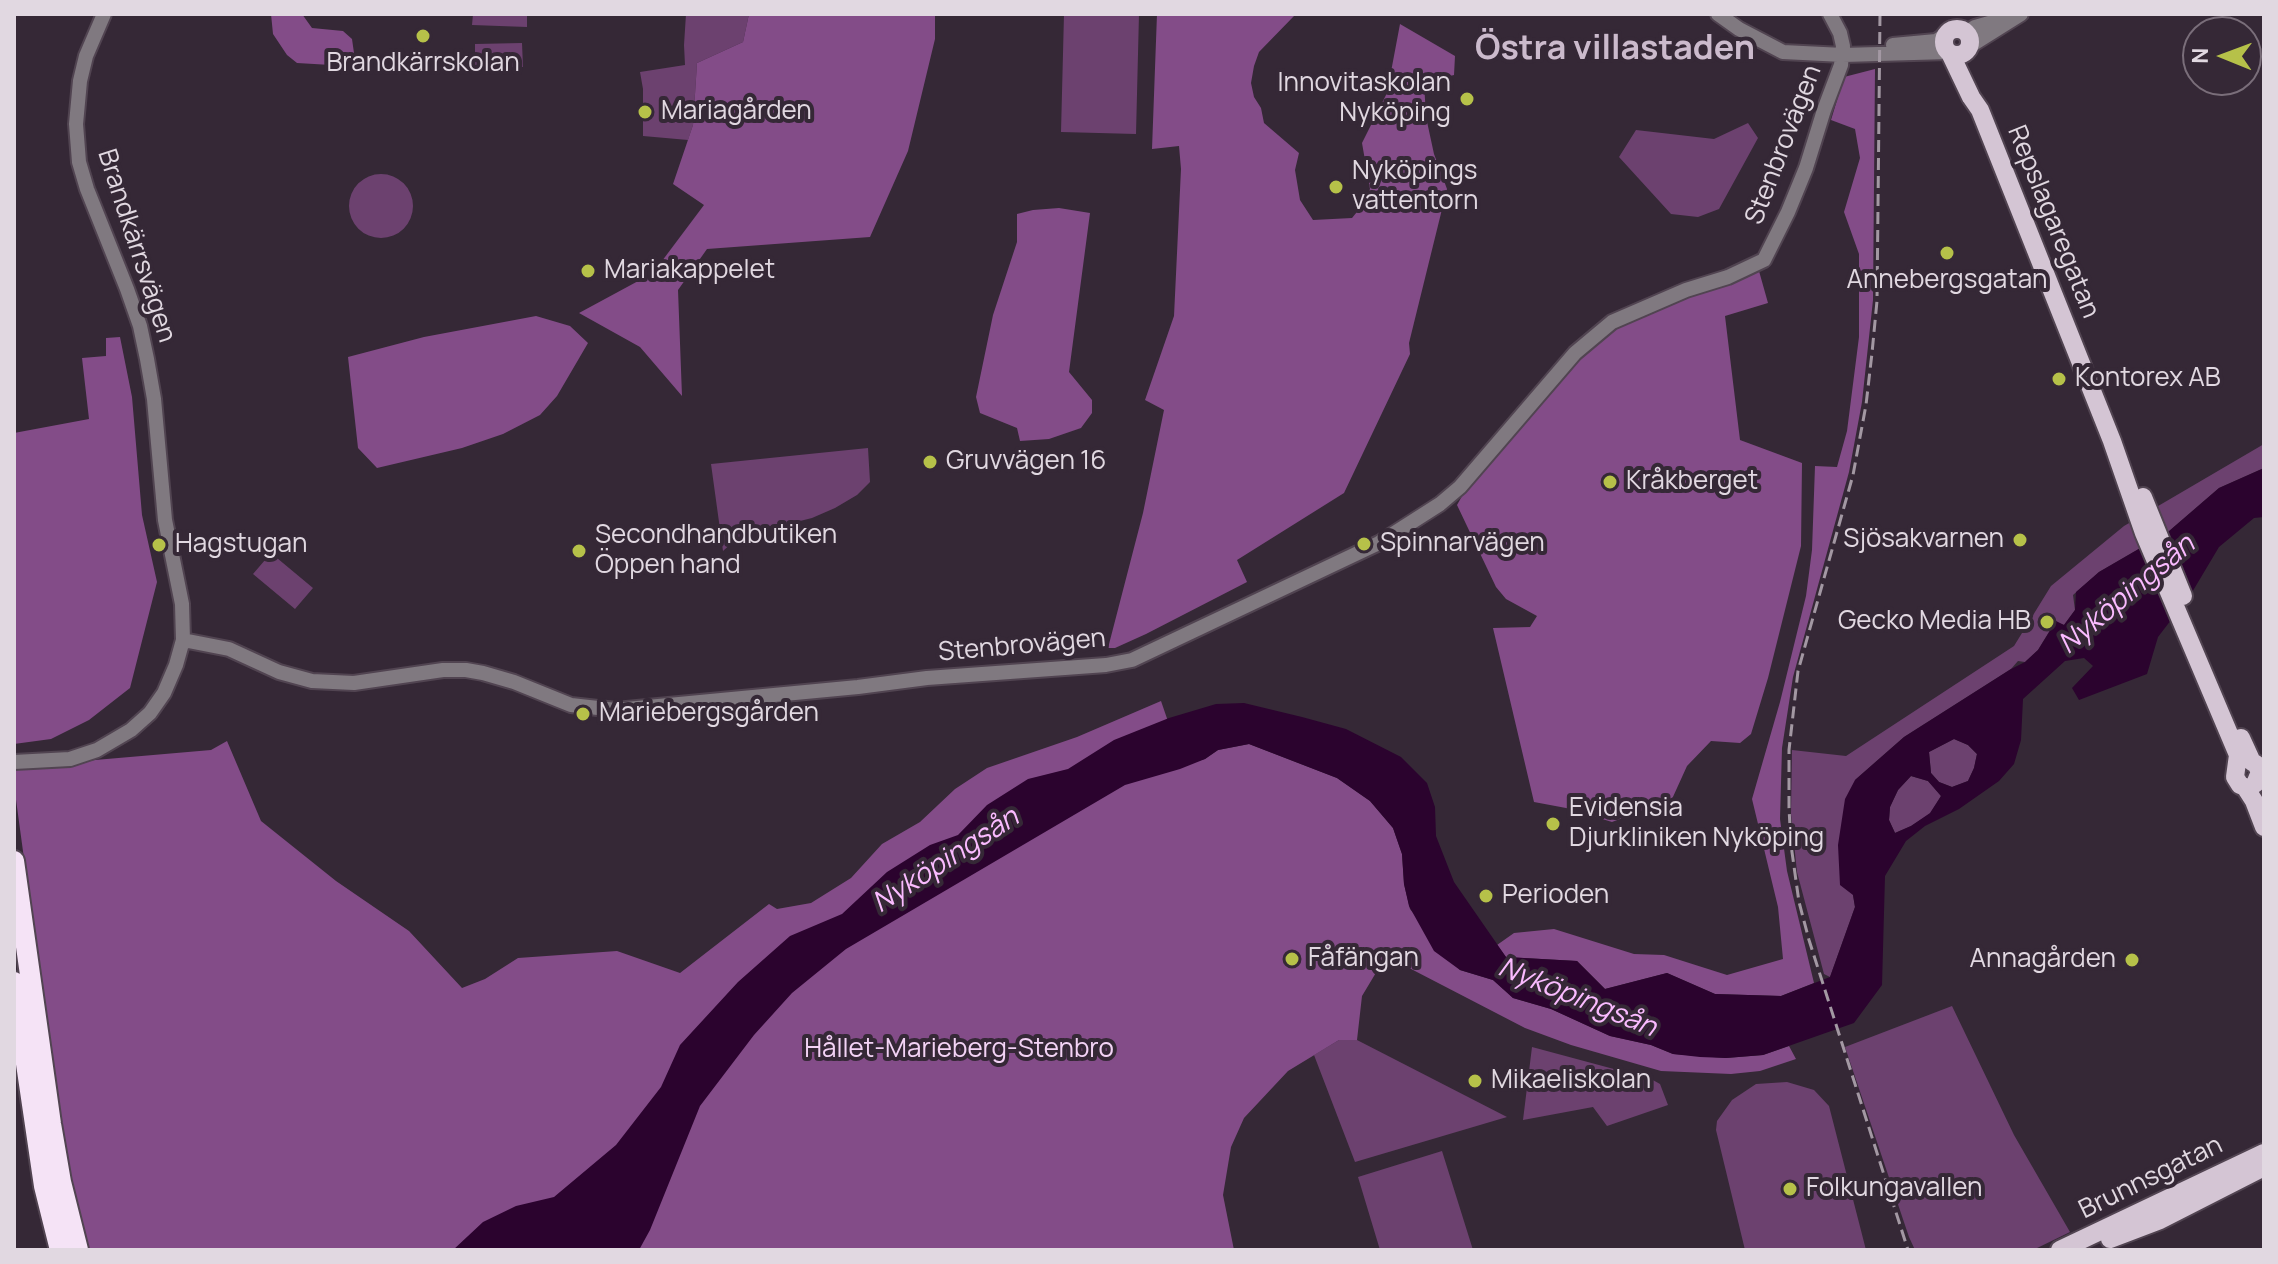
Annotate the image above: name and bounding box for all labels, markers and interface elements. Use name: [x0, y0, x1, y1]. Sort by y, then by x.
north arrow: [2182, 16, 2262, 96]
marker: Brandkärrskolan: [414, 27, 432, 45]
district label: Östra villastaden: [1475, 29, 1755, 69]
text: N: [2185, 47, 2215, 64]
place label: Brandkärrskolan: [326, 48, 520, 80]
street label: Stenbrovägen: [1739, 61, 1829, 229]
place label: Innovitaskolan Nyköping: [1278, 68, 1451, 130]
marker: Innovitaskolan Nyköping: [1458, 90, 1476, 108]
place label: Mariagården: [661, 96, 812, 128]
marker: Mariagården: [636, 103, 654, 121]
street label: Repslagaregatan: [2000, 121, 2106, 323]
street label: Brandkärrsvägen: [90, 146, 182, 346]
place label: Nyköpings vattentorn: [1352, 156, 1478, 218]
marker: Nyköpings vattentorn: [1327, 178, 1345, 196]
marker: Annebergsgatan: [1938, 244, 1956, 262]
place label: Mariakappelet: [604, 255, 775, 287]
marker: Mariakappelet: [579, 262, 597, 280]
place label: Annebergsgatan: [1846, 265, 2048, 297]
place label: Kontorex AB: [2075, 363, 2221, 395]
marker: Kontorex AB: [2050, 370, 2068, 388]
place label: Gruvvägen 16: [946, 446, 1106, 478]
marker: Gruvvägen 16: [921, 453, 939, 471]
place label: Kråkberget: [1626, 466, 1758, 498]
marker: Kråkberget: [1601, 473, 1619, 491]
place label: Secondhandbutiken Öppen hand: [595, 520, 837, 582]
place label: Sjösakvarnen: [1843, 524, 2004, 556]
place label: Spinnarvägen: [1380, 528, 1545, 560]
water label: Nyköpingsån: [2052, 528, 2202, 662]
place label: Hagstugan: [175, 529, 307, 561]
marker: Sjösakvarnen: [2011, 531, 2029, 549]
marker: Spinnarvägen: [1355, 535, 1373, 553]
marker: Hagstugan: [150, 536, 168, 554]
marker: Secondhandbutiken Öppen hand: [570, 542, 588, 560]
place label: Gecko Media HB: [1838, 606, 2031, 638]
marker: Gecko Media HB: [2038, 613, 2056, 631]
street label: Stenbrovägen: [937, 623, 1107, 669]
place label: Mariebergsgården: [599, 698, 819, 730]
marker: Mariebergsgården: [574, 705, 592, 723]
place label: Evidensia Djurkliniken Nyköping: [1569, 793, 1824, 854]
water label: Nyköpingsån: [867, 801, 1025, 921]
marker: Evidensia Djurkliniken Nyköping: [1544, 815, 1562, 833]
place label: Perioden: [1502, 880, 1609, 912]
marker: Perioden: [1477, 887, 1495, 905]
place label: Fåfängan: [1308, 943, 1419, 975]
place label: Annagården: [1970, 944, 2116, 976]
marker: Fåfängan: [1283, 950, 1301, 968]
water label: Nyköpingsån: [1493, 951, 1661, 1045]
marker: Annagården: [2123, 951, 2141, 969]
park label: Hållet-Marieberg-Stenbro: [804, 1034, 1114, 1066]
place label: Mikaeliskolan: [1491, 1065, 1651, 1097]
marker: Mikaeliskolan: [1466, 1072, 1484, 1090]
street label: Brunnsgatan: [2074, 1130, 2228, 1226]
place label: Folkungavallen: [1806, 1173, 1983, 1205]
marker: Folkungavallen: [1781, 1180, 1799, 1198]

